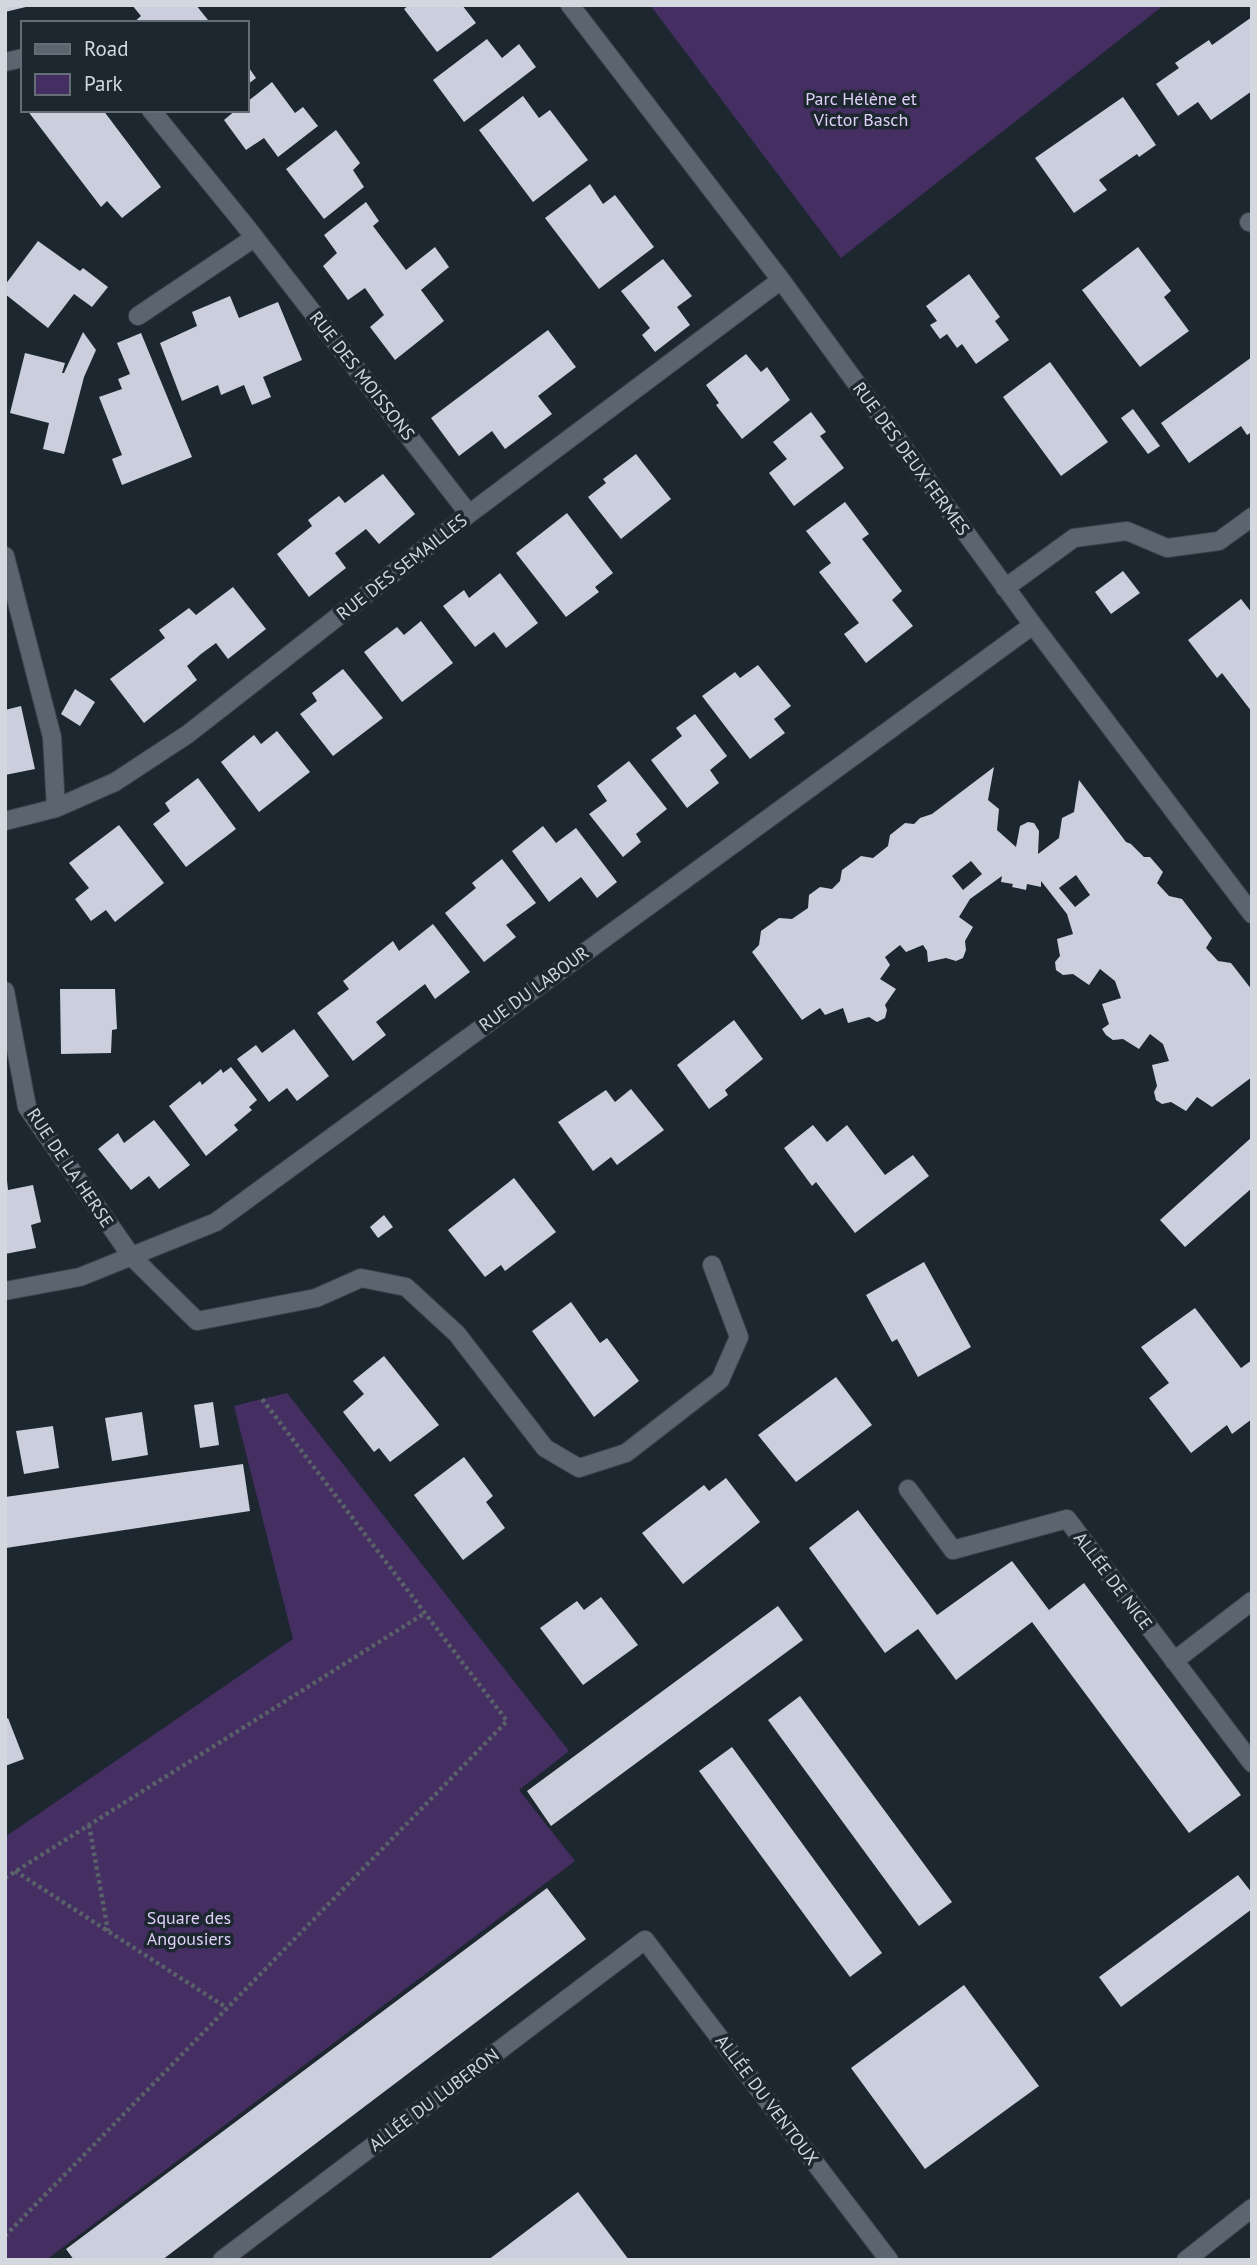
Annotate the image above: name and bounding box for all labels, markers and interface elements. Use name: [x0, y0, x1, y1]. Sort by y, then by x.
legend: [21, 21, 248, 112]
text: Road: [84, 35, 128, 62]
text: Park: [84, 70, 123, 97]
park label: Parc Hélène et Victor Basch: [805, 87, 917, 131]
street label: RUE DES MOISSONS: [305, 307, 420, 445]
street label: RUE DES DEUX FERMES: [848, 377, 975, 540]
street label: RUE DES SEMAILLES: [332, 508, 472, 625]
street label: RUE DU LABOUR: [474, 941, 593, 1036]
street label: RUE DE LA HERSE: [22, 1104, 119, 1232]
street label: ALLÉE DE NICE: [1069, 1527, 1158, 1634]
park label: Square des Angousiers: [147, 1906, 231, 1950]
street label: ALLÉE DU VENTOUX: [711, 2030, 824, 2169]
street label: ALLÉE DU LUBERON: [364, 2043, 503, 2156]

